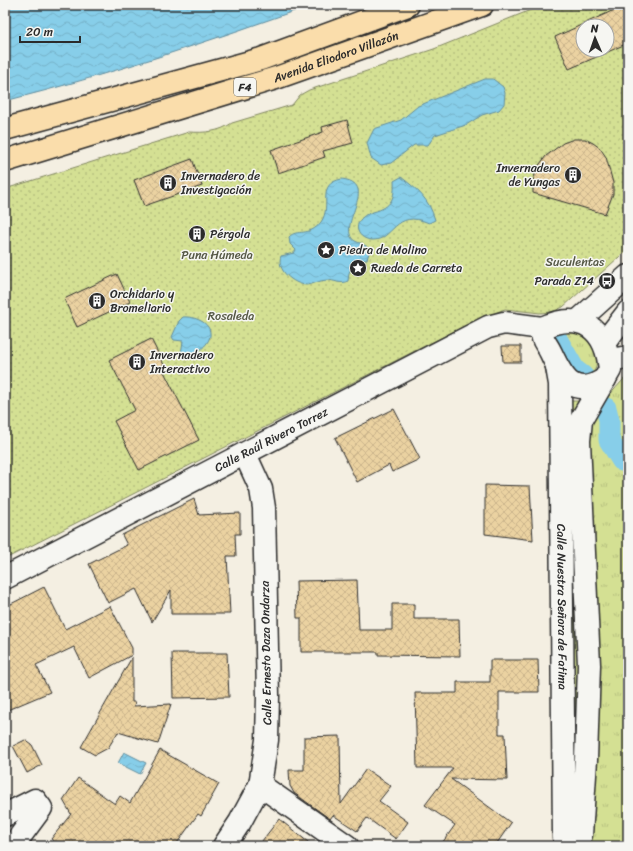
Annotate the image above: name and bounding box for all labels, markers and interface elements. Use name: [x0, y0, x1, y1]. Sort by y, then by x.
scale bar: [20, 18, 80, 44]
north arrow: [575, 18, 615, 58]
text: N: [590, 19, 599, 38]
text: 20 m: [26, 21, 53, 43]
street label: Avenida Eliodoro Villazón: [269, 24, 402, 89]
road number: F4: [234, 78, 256, 96]
place label: Invernadero de Yungas: [495, 157, 560, 193]
place label: Invernadero de Investigación: [180, 165, 260, 201]
building icon: Invernadero de Yungas: [563, 165, 583, 185]
building icon: Invernadero de Investigación: [158, 173, 178, 193]
place label: Pérgola: [210, 223, 251, 245]
building icon: Pérgola: [187, 224, 207, 244]
place label: Piedra de Molino: [339, 239, 427, 261]
place icon: Piedra de Molino: [316, 240, 336, 260]
park label: Puna Húmeda: [181, 244, 253, 266]
park label: Suculentas: [546, 251, 605, 273]
place label: Rueda de Carreta: [371, 257, 462, 279]
place icon: Rueda de Carreta: [348, 258, 368, 278]
place label: Parada Z14: [535, 270, 594, 292]
bus stop icon: Parada Z14: [597, 271, 617, 291]
place label: Orchidario y Bromeliario: [110, 283, 175, 319]
building icon: Orchidario y Bromeliario: [87, 291, 107, 311]
park label: Rosaleda: [208, 305, 254, 327]
place label: Invernadero Interactivo: [149, 344, 214, 380]
building icon: Invernadero Interactivo: [127, 352, 147, 372]
street label: Calle Raúl Rivero Torrez: [210, 401, 332, 478]
street label: Calle Nuestra Señora de Fatima: [550, 524, 574, 690]
street label: Calle Ernesto Daza Ondarza: [254, 580, 278, 725]

